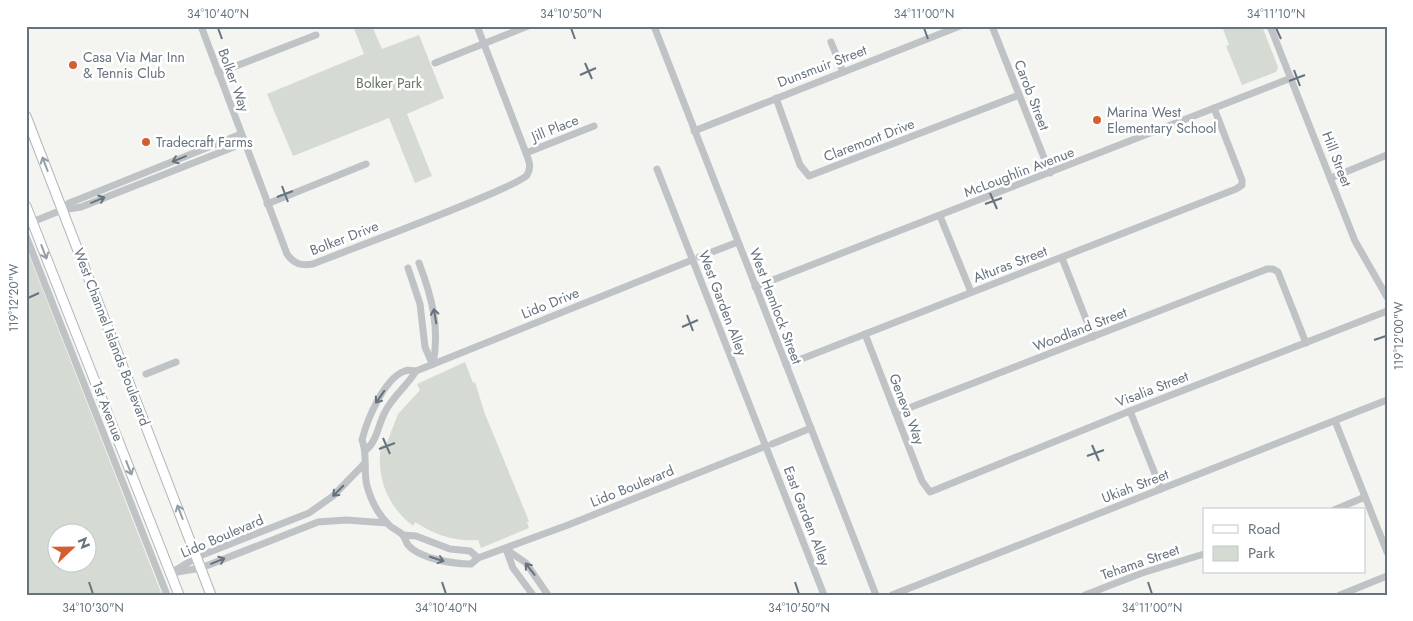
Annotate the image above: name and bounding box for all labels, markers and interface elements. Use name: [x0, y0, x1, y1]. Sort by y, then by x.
text: 34°10'40"N: [187, 5, 249, 23]
text: 34°10'50"N: [540, 5, 602, 23]
text: 34°11'00"N: [894, 5, 954, 23]
text: 34°11'10"N: [1247, 5, 1305, 23]
street label: Dunsmuir Street: [774, 40, 870, 92]
street label: Bolker Way: [213, 46, 255, 115]
place label: Casa Via Mar Inn & Tennis Club: [83, 47, 185, 83]
street label: Carob Street: [1009, 57, 1055, 134]
marker: Casa Via Mar Inn & Tennis Club: [67, 59, 79, 71]
park label: Bolker Park: [356, 73, 423, 93]
place label: Marina West Elementary School: [1107, 102, 1217, 138]
street label: Jill Place: [527, 110, 582, 147]
street label: Claremont Drive: [821, 113, 917, 167]
marker: Marina West Elementary School: [1091, 114, 1103, 126]
street label: Hill Street: [1317, 128, 1357, 190]
place label: Tradecraft Farms: [156, 132, 253, 152]
marker: Tradecraft Farms: [140, 136, 152, 148]
street label: McLoughlin Avenue: [961, 142, 1077, 202]
one-way arrow: [172, 155, 187, 164]
one-way arrow: [40, 157, 49, 172]
one-way arrow: [90, 195, 105, 204]
street label: Bolker Drive: [307, 216, 381, 260]
street label: Alturas Street: [970, 240, 1051, 287]
one-way arrow: [40, 243, 49, 259]
street label: West Channel Islands Boulevard: [69, 245, 155, 429]
street label: West Hemlock Street: [745, 245, 808, 367]
street label: West Garden Alley: [694, 248, 753, 359]
text: 119°12'20"W: [5, 264, 23, 332]
street label: Lido Drive: [518, 282, 582, 324]
street label: Woodland Street: [1030, 302, 1130, 356]
text: 119°12'00"W: [1390, 302, 1408, 370]
one-way arrow: [429, 308, 439, 324]
street label: Visalia Street: [1113, 366, 1192, 412]
street label: Geneva Way: [884, 371, 930, 448]
street label: 1st Avenue: [87, 378, 129, 444]
one-way arrow: [375, 390, 385, 404]
one-way arrow: [125, 460, 134, 475]
street label: Lido Boulevard: [587, 460, 677, 512]
street label: East Garden Alley: [779, 463, 836, 570]
street label: Ukiah Street: [1099, 464, 1172, 508]
one-way arrow: [333, 484, 345, 496]
one-way arrow: [175, 505, 184, 520]
legend: [1203, 508, 1366, 574]
street label: Lido Boulevard: [177, 510, 267, 562]
text: Road: [1248, 518, 1280, 540]
north arrow: [48, 524, 98, 574]
text: N: [73, 534, 95, 552]
street label: Tehama Street: [1098, 539, 1182, 585]
text: Park: [1248, 542, 1275, 564]
one-way arrow: [429, 554, 445, 564]
one-way arrow: [210, 556, 225, 566]
one-way arrow: [525, 562, 535, 576]
text: 34°10'30"N: [62, 599, 124, 617]
text: 34°10'40"N: [415, 599, 477, 617]
text: 34°10'50"N: [768, 599, 830, 617]
text: 34°11'00"N: [1122, 599, 1182, 617]

